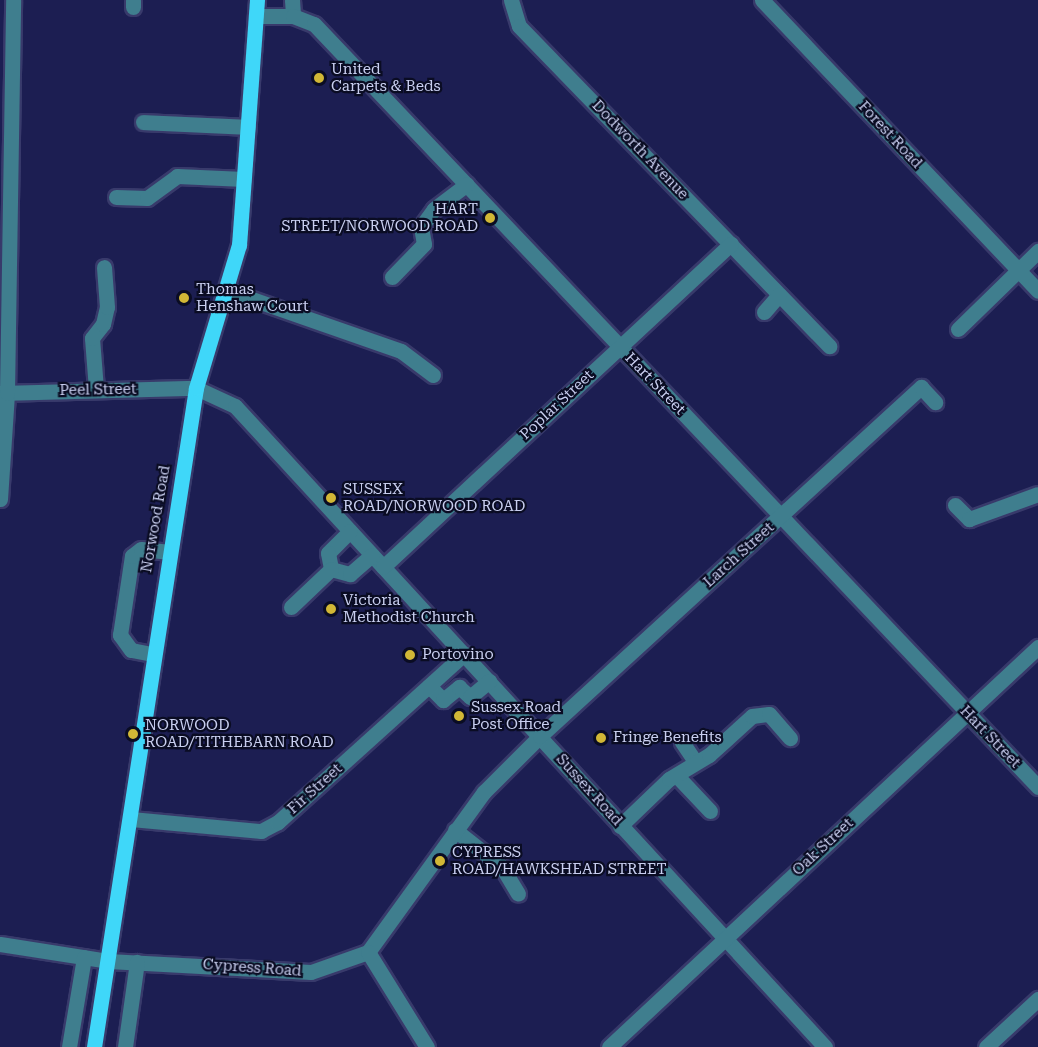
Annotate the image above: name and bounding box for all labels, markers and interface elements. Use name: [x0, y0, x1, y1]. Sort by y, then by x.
place label: United Carpets & Beds: [331, 60, 441, 95]
marker: United Carpets & Beds: [312, 71, 326, 85]
street label: Dodworth Avenue: [588, 97, 692, 203]
street label: Forest Road: [854, 98, 926, 172]
place label: HART STREET/NORWOOD ROAD: [281, 200, 478, 235]
marker: HART STREET/NORWOOD ROAD: [483, 211, 497, 225]
place label: Thomas Henshaw Court: [196, 280, 308, 315]
marker: Thomas Henshaw Court: [177, 291, 191, 305]
street label: Hart Street: [621, 349, 689, 419]
street label: Poplar Street: [516, 366, 598, 444]
street label: Peel Street: [59, 380, 137, 400]
street label: Norwood Road: [138, 464, 174, 574]
place label: SUSSEX ROAD/NORWOOD ROAD: [343, 480, 525, 515]
marker: SUSSEX ROAD/NORWOOD ROAD: [324, 491, 338, 505]
street label: Larch Street: [700, 519, 778, 591]
place label: Victoria Methodist Church: [343, 591, 475, 626]
marker: Victoria Methodist Church: [324, 602, 338, 616]
place label: Portovino: [422, 646, 494, 664]
marker: Portovino: [403, 648, 417, 662]
place label: Sussex Road Post Office: [471, 698, 561, 733]
street label: Hart Street: [956, 702, 1024, 772]
marker: Sussex Road Post Office: [452, 709, 466, 723]
place label: NORWOOD ROAD/TITHEBARN ROAD: [145, 716, 334, 751]
marker: NORWOOD ROAD/TITHEBARN ROAD: [126, 727, 140, 741]
place label: Fringe Benefits: [613, 729, 722, 747]
marker: Fringe Benefits: [594, 731, 608, 745]
street label: Sussex Road: [552, 750, 626, 830]
street label: Fir Street: [284, 760, 346, 818]
street label: Oak Street: [789, 814, 857, 880]
place label: CYPRESS ROAD/HAWKSHEAD STREET: [452, 843, 666, 878]
marker: CYPRESS ROAD/HAWKSHEAD STREET: [433, 854, 447, 868]
street label: Cypress Road: [202, 956, 302, 980]

